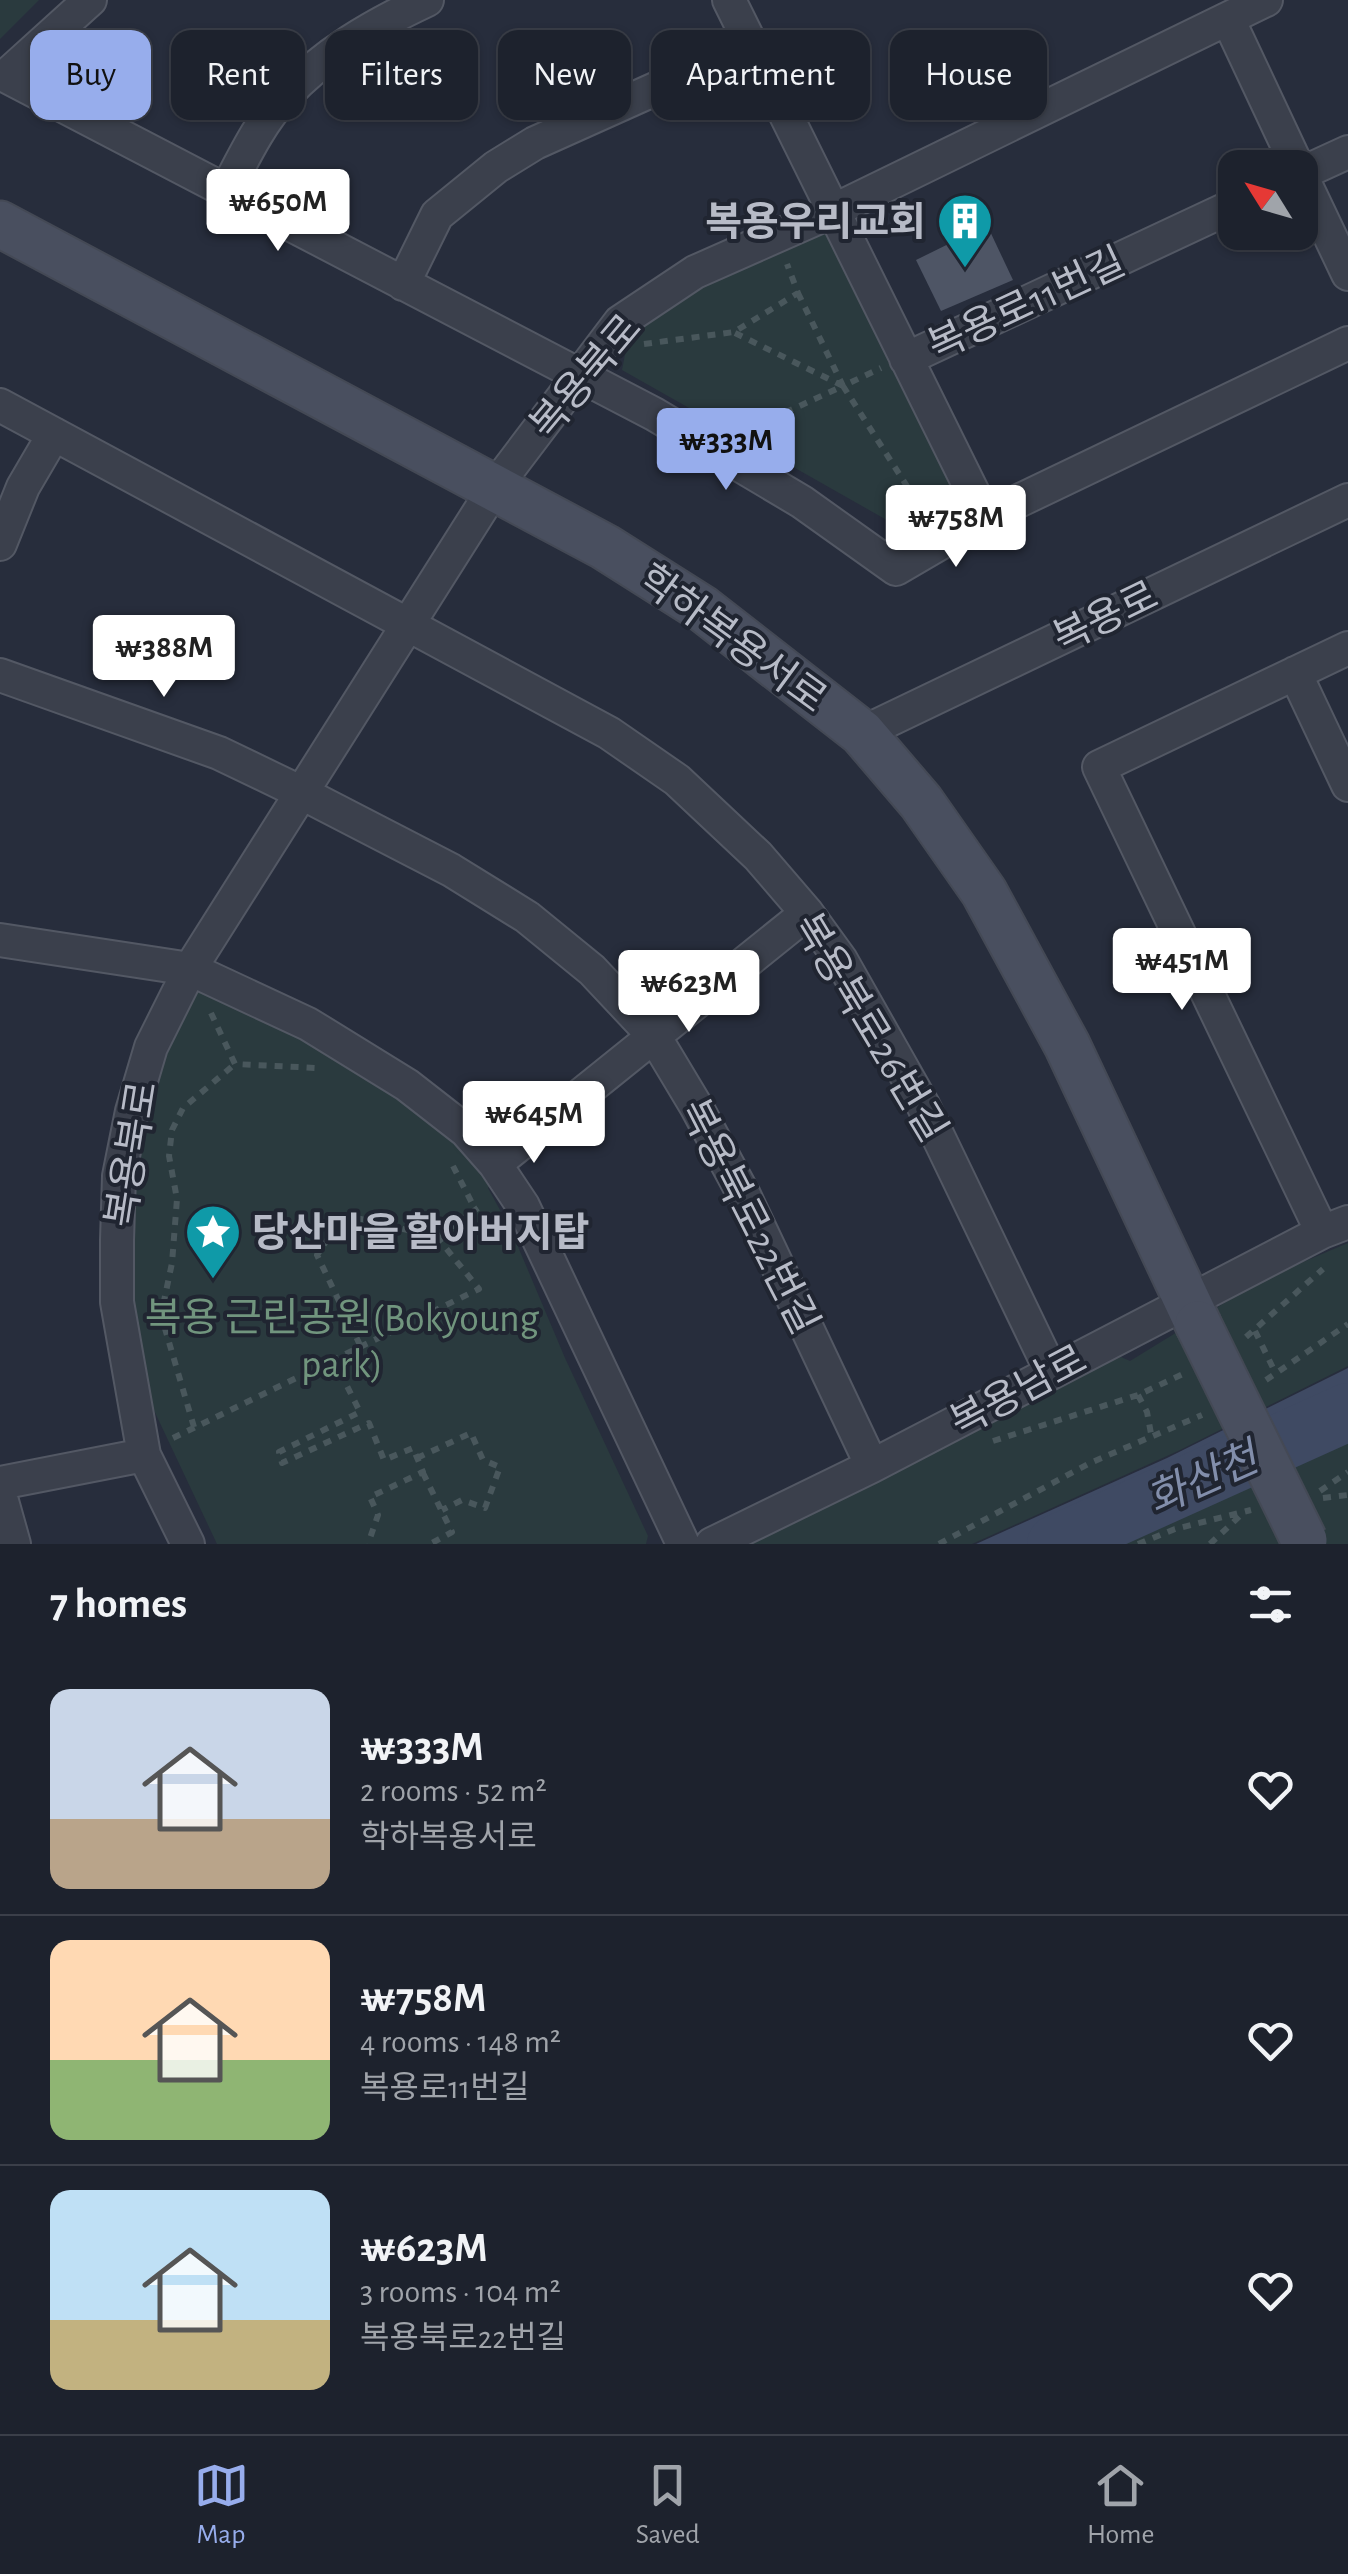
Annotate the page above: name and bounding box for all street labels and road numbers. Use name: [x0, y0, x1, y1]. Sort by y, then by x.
street label: 복용로11번길: [922, 240, 1131, 368]
street label: 복용북로: [523, 307, 649, 447]
street label: 학하복용서로: [631, 557, 834, 721]
street label: 복용로: [1047, 575, 1164, 660]
street label: 복용북로26번길: [786, 906, 955, 1149]
street label: 복용북로: [101, 1078, 164, 1230]
street label: 복용북로22번길: [672, 1092, 826, 1341]
street label: 복용남로: [944, 1338, 1093, 1444]

